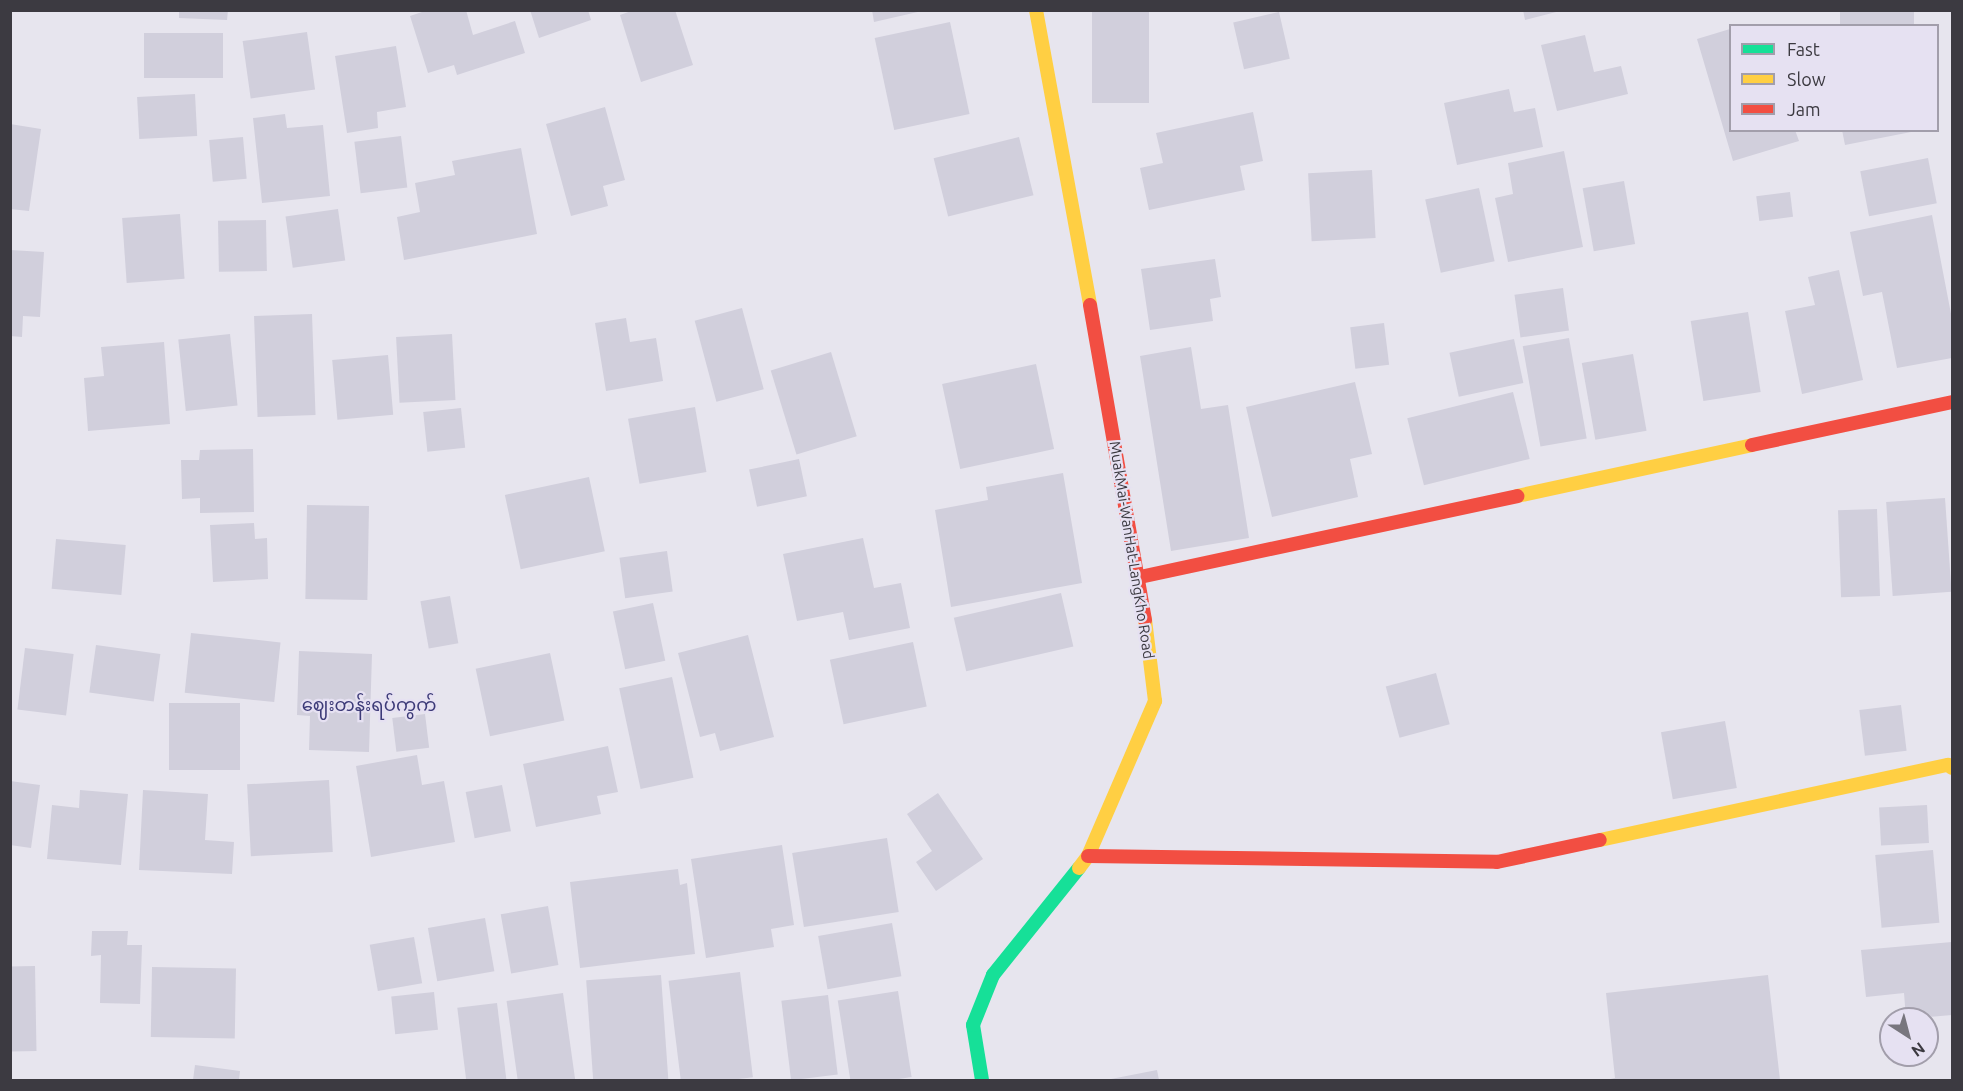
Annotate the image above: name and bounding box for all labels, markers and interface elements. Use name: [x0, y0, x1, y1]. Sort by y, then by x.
legend: [1729, 24, 1939, 132]
text: Fast: [1787, 39, 1820, 59]
text: Slow: [1787, 69, 1826, 89]
text: Jam: [1787, 99, 1821, 119]
street label: MuakMai-WanHat-LangKho Road: [1106, 440, 1158, 660]
district label: ဈေးတန်းရပ်ကွက်: [302, 693, 436, 715]
north arrow: [1879, 1007, 1939, 1067]
text: N: [1908, 1039, 1929, 1061]

